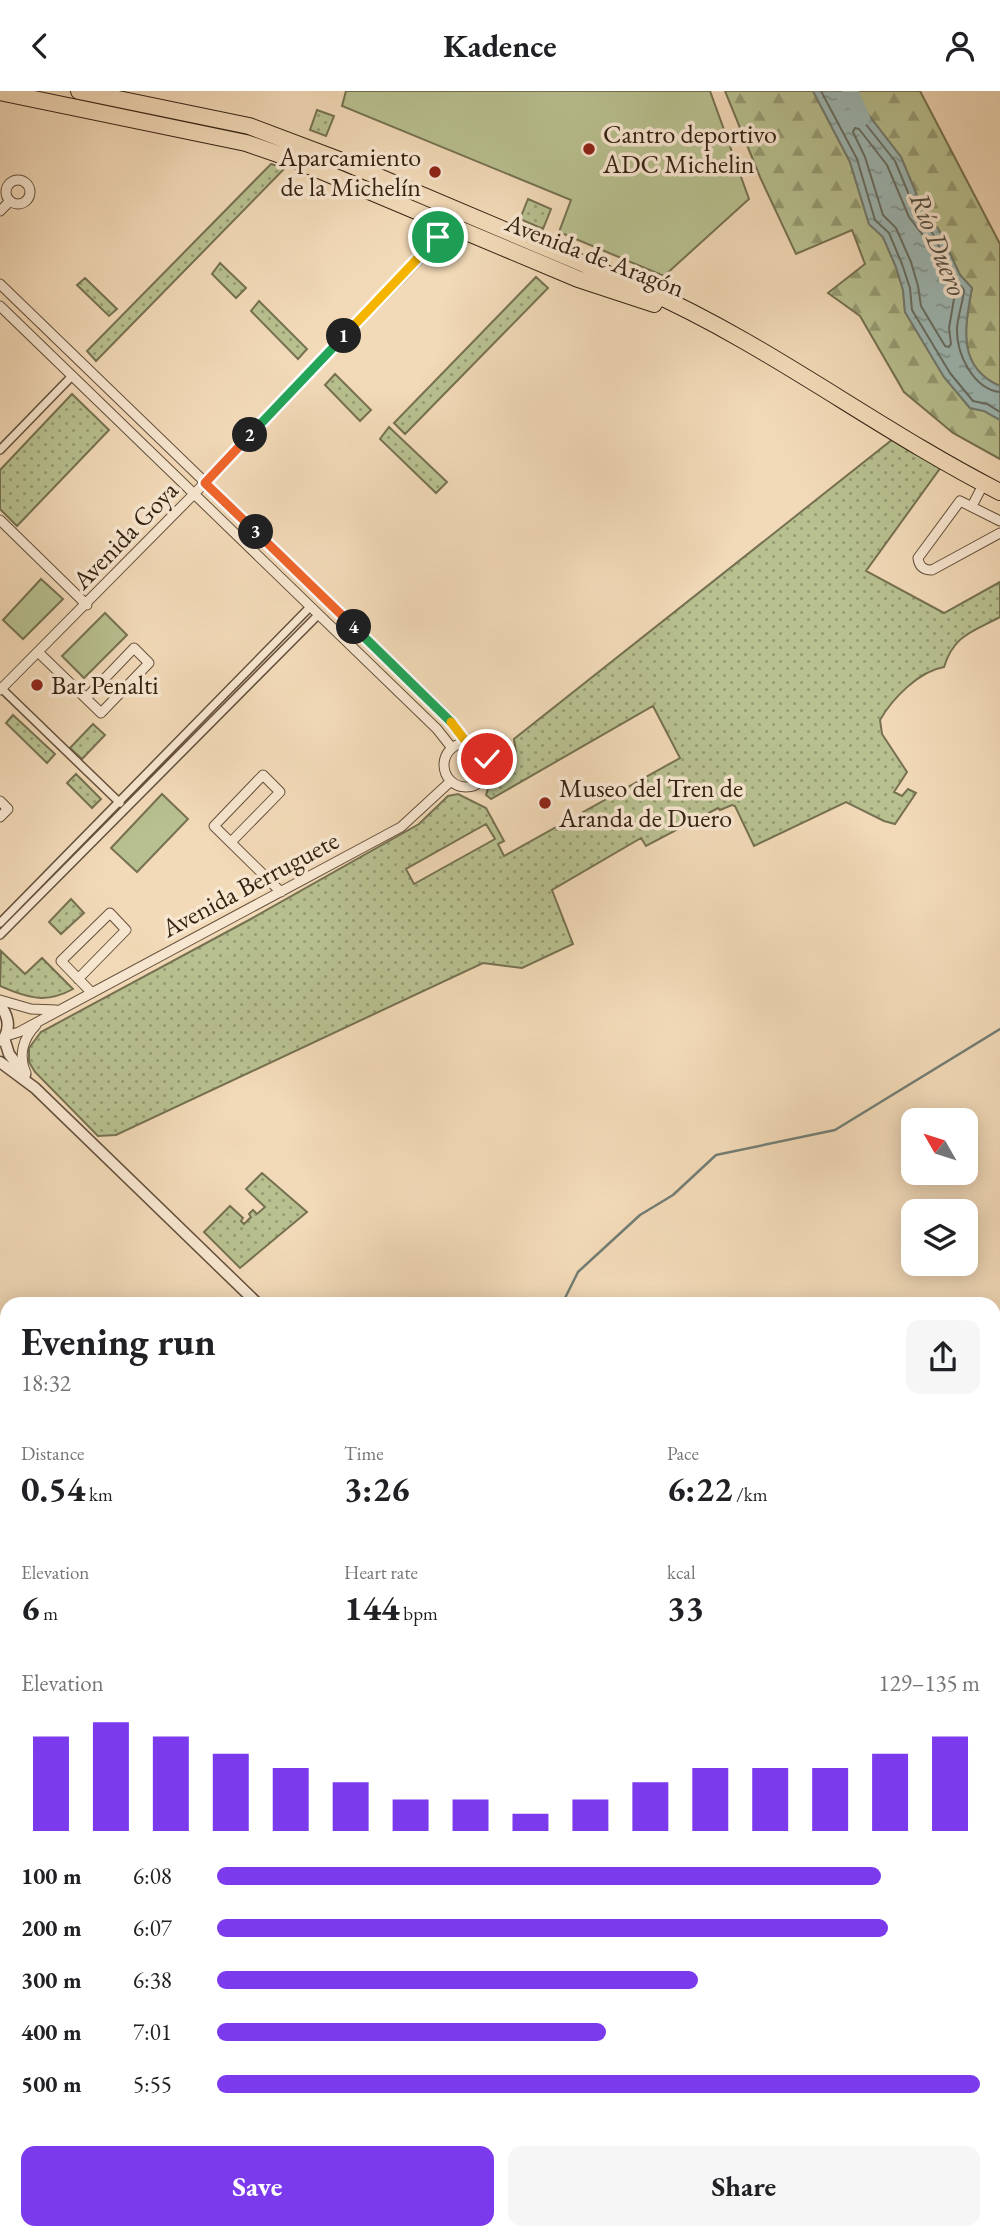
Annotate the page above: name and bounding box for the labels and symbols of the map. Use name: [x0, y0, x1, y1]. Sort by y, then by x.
place label: Cantro deportivo ADC Michelin: [602, 117, 777, 181]
place label: Aparcamiento de la Michelín: [278, 140, 421, 204]
marker: Cantro deportivo ADC Michelin: [581, 141, 597, 157]
marker: Aparcamiento de la Michelín: [427, 164, 443, 180]
water label: Río Duero: [902, 187, 976, 301]
street label: Avenida de Aragón: [500, 205, 690, 305]
pin: [408, 207, 468, 267]
pin: 1: [326, 319, 362, 353]
pin: 2: [232, 417, 268, 453]
street label: Avenida Goya: [64, 473, 186, 597]
pin: 3: [238, 515, 274, 549]
pin: 4: [336, 609, 372, 645]
place label: Bar Penalti: [51, 668, 159, 702]
marker: Bar Penalti: [29, 677, 45, 693]
pin: [457, 729, 517, 789]
place label: Museo del Tren de Aranda de Duero: [558, 771, 743, 835]
marker: Museo del Tren de Aranda de Duero: [537, 795, 553, 811]
street label: Avenida Berruguete: [155, 823, 344, 945]
north arrow: [901, 1108, 978, 1185]

